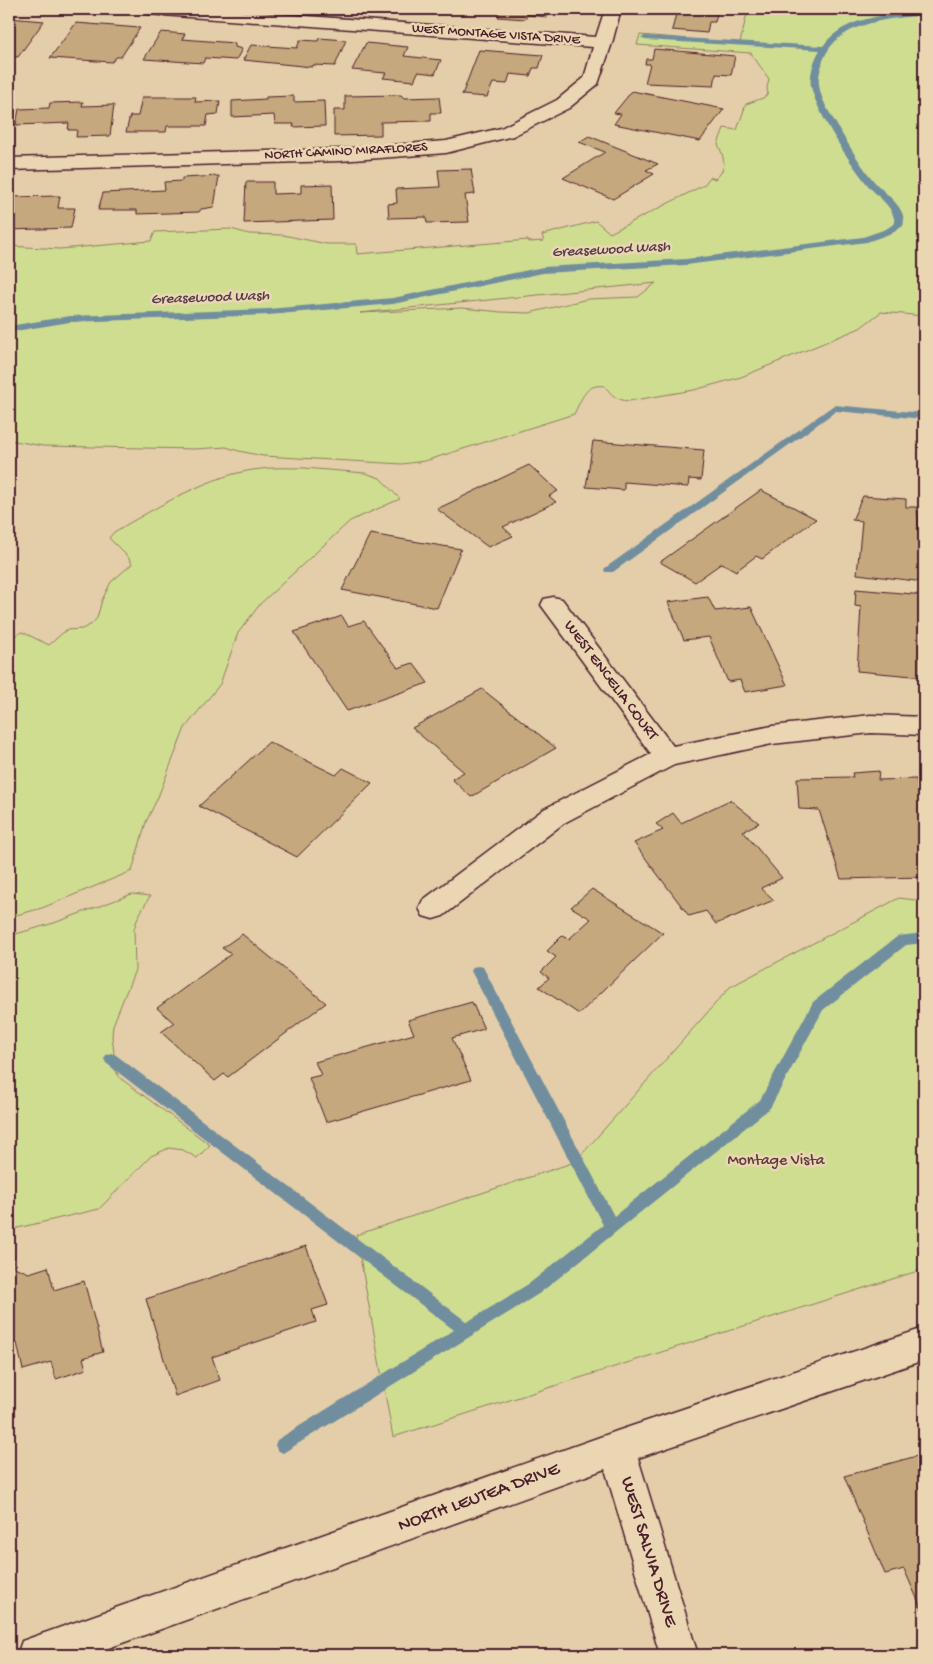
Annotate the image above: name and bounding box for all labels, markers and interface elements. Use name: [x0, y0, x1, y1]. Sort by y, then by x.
street label: WEST MONTAGE VISTA DRIVE: [411, 21, 582, 49]
street label: NORTH CAMINO MIRAFLORES: [264, 139, 429, 165]
water label: Greasewood Wash: [551, 238, 671, 262]
water label: Greasewood Wash: [151, 287, 270, 309]
street label: WEST ENCELIA COURT: [559, 617, 662, 745]
park label: Montage Vista: [727, 1152, 826, 1171]
street label: NORTH LEUTEA DRIVE: [395, 1458, 564, 1538]
street label: WEST SALVIA DRIVE: [614, 1474, 682, 1631]

